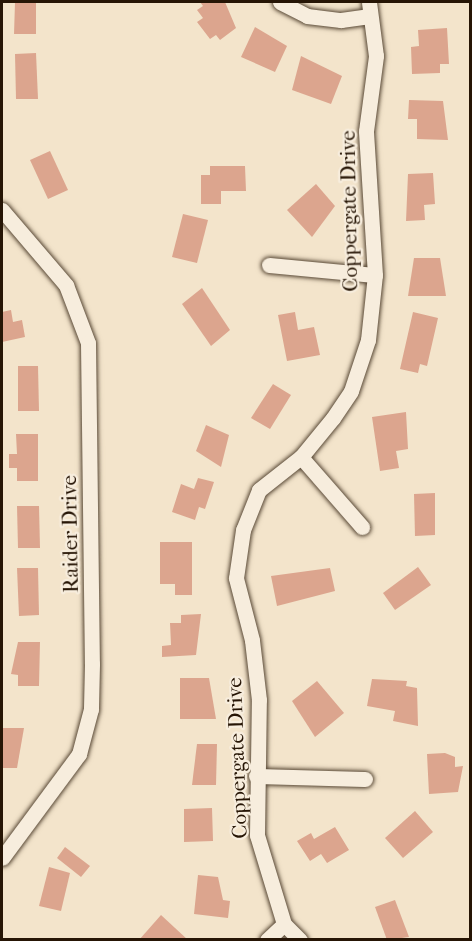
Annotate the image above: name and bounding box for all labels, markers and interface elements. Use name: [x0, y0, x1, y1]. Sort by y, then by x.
street label: Coppergate Drive: [335, 130, 363, 292]
street label: Raider Drive: [56, 475, 84, 593]
street label: Coppergate Drive: [222, 677, 252, 839]

